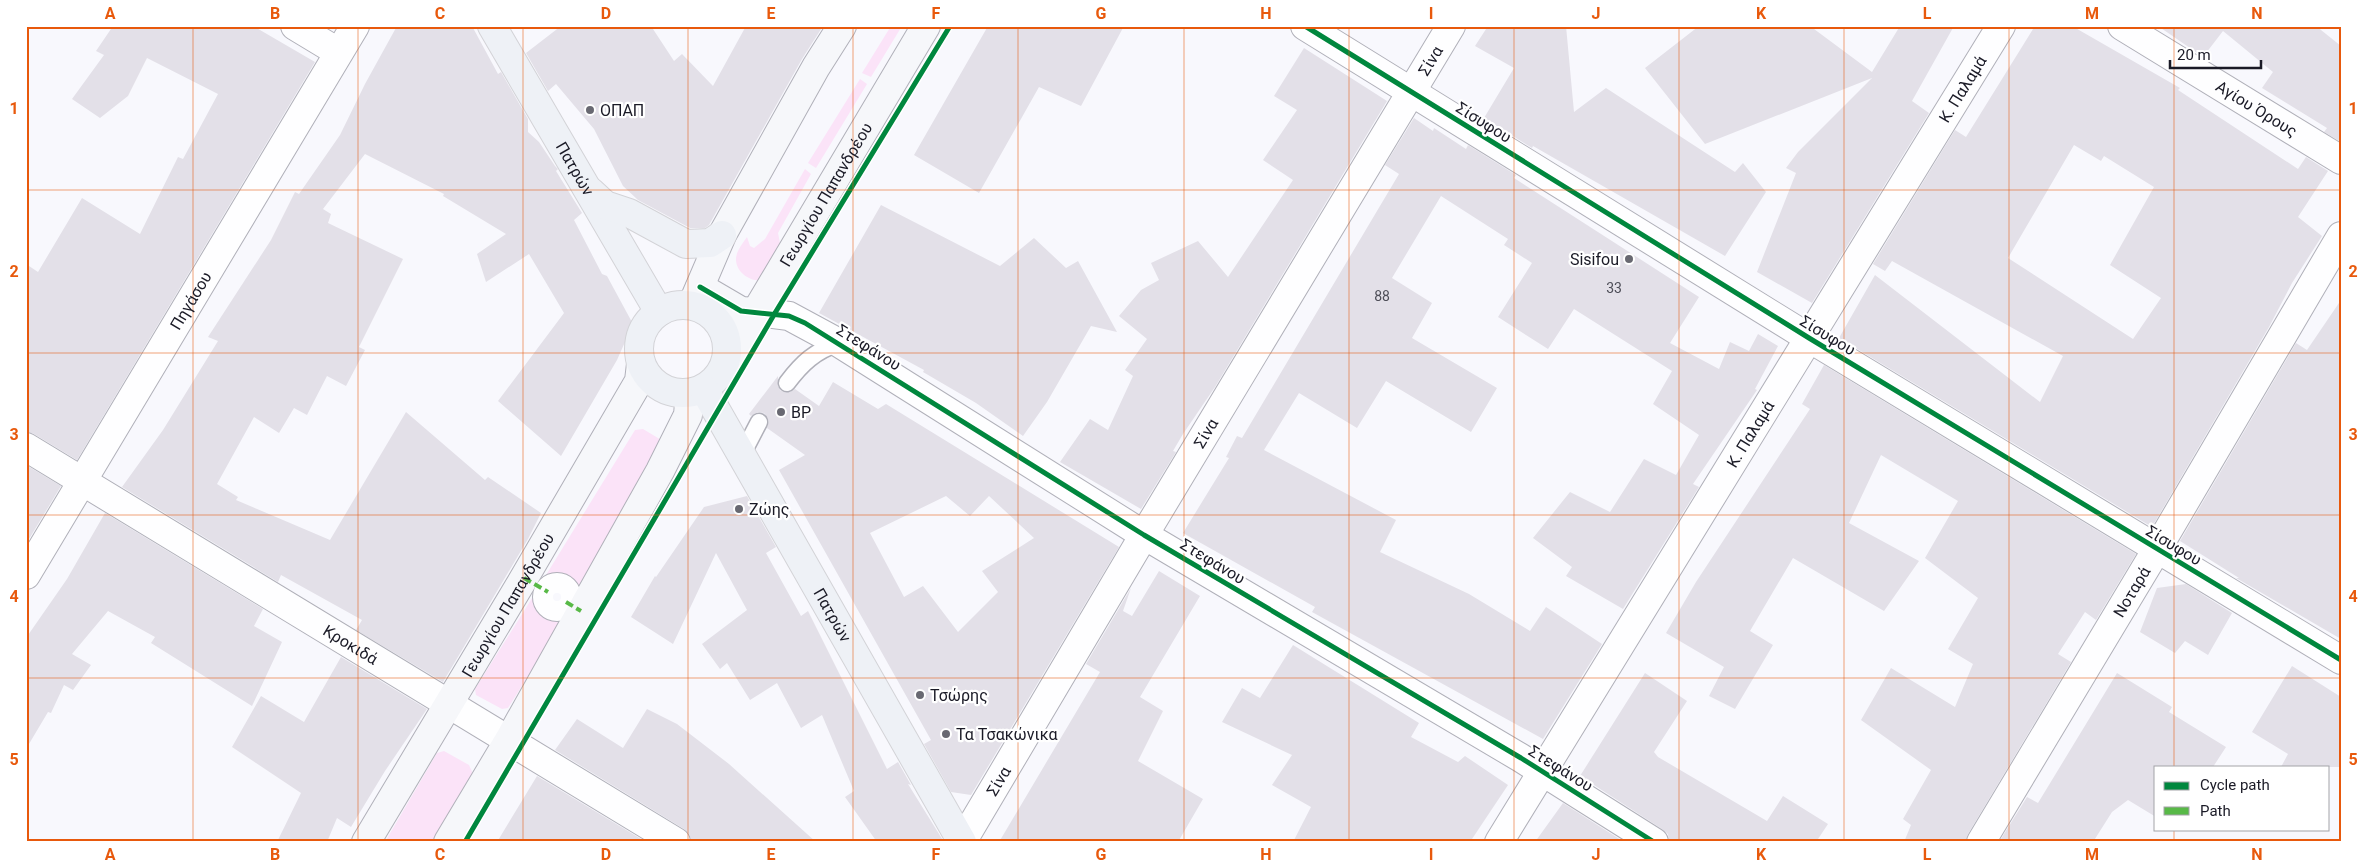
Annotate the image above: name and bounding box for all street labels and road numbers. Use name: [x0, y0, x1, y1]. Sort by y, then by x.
street label: Σίνα: [1414, 43, 1447, 79]
street label: Κ. Παλαμά: [1935, 52, 1990, 126]
street label: Αγίου Όρους: [2212, 77, 2301, 141]
street label: Σίσυφου: [1453, 98, 1515, 147]
street label: Γεωργίου Παπανδρέου: [776, 119, 876, 270]
street label: Πατρών: [552, 139, 598, 199]
street label: Πηγάσου: [166, 268, 216, 333]
street label: Σίσυφου: [1797, 312, 1859, 359]
street label: Στεφάνου: [833, 320, 904, 375]
street label: Κ. Παλαμά: [1723, 397, 1778, 471]
street label: Σίνα: [1190, 415, 1222, 451]
street label: Σίσυφου: [2143, 522, 2205, 569]
street label: Γεωργίου Παπανδρέου: [458, 530, 558, 681]
street label: Στεφάνου: [1177, 535, 1248, 588]
street label: Νοταρά: [2109, 563, 2154, 621]
street label: Πατρών: [809, 585, 855, 646]
street label: Κροκιδά: [320, 621, 381, 669]
street label: Στεφάνου: [1525, 741, 1596, 796]
street label: Σίνα: [983, 763, 1015, 799]

